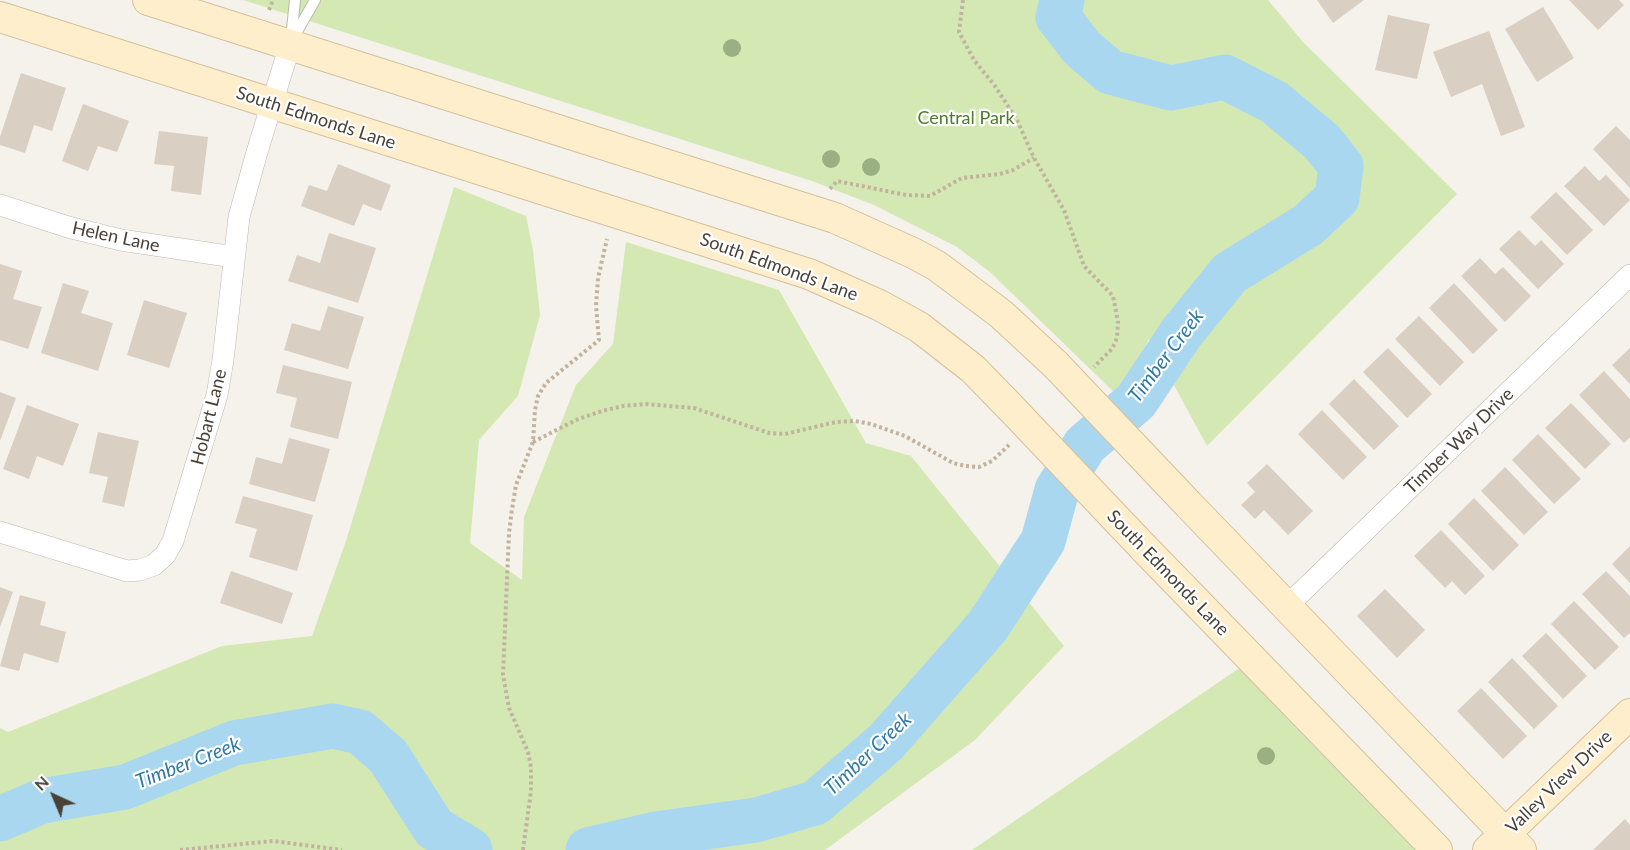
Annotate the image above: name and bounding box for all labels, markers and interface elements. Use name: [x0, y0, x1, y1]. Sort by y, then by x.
street label: South Edmonds Lane: [234, 82, 398, 154]
park label: Central Park: [917, 107, 1015, 129]
street label: Helen Lane: [70, 217, 162, 257]
street label: South Edmonds Lane: [697, 228, 861, 306]
water label: Timber Creek: [1123, 305, 1209, 407]
street label: Hobart Lane: [187, 367, 231, 467]
street label: Timber Way Drive: [1400, 383, 1518, 499]
street label: South Edmonds Lane: [1102, 506, 1234, 640]
water label: Timber Creek: [819, 708, 917, 800]
street label: Valley View Drive: [1501, 726, 1617, 838]
water label: Timber Creek: [132, 732, 244, 794]
north arrow: [24, 766, 84, 826]
text: N: [30, 772, 52, 794]

